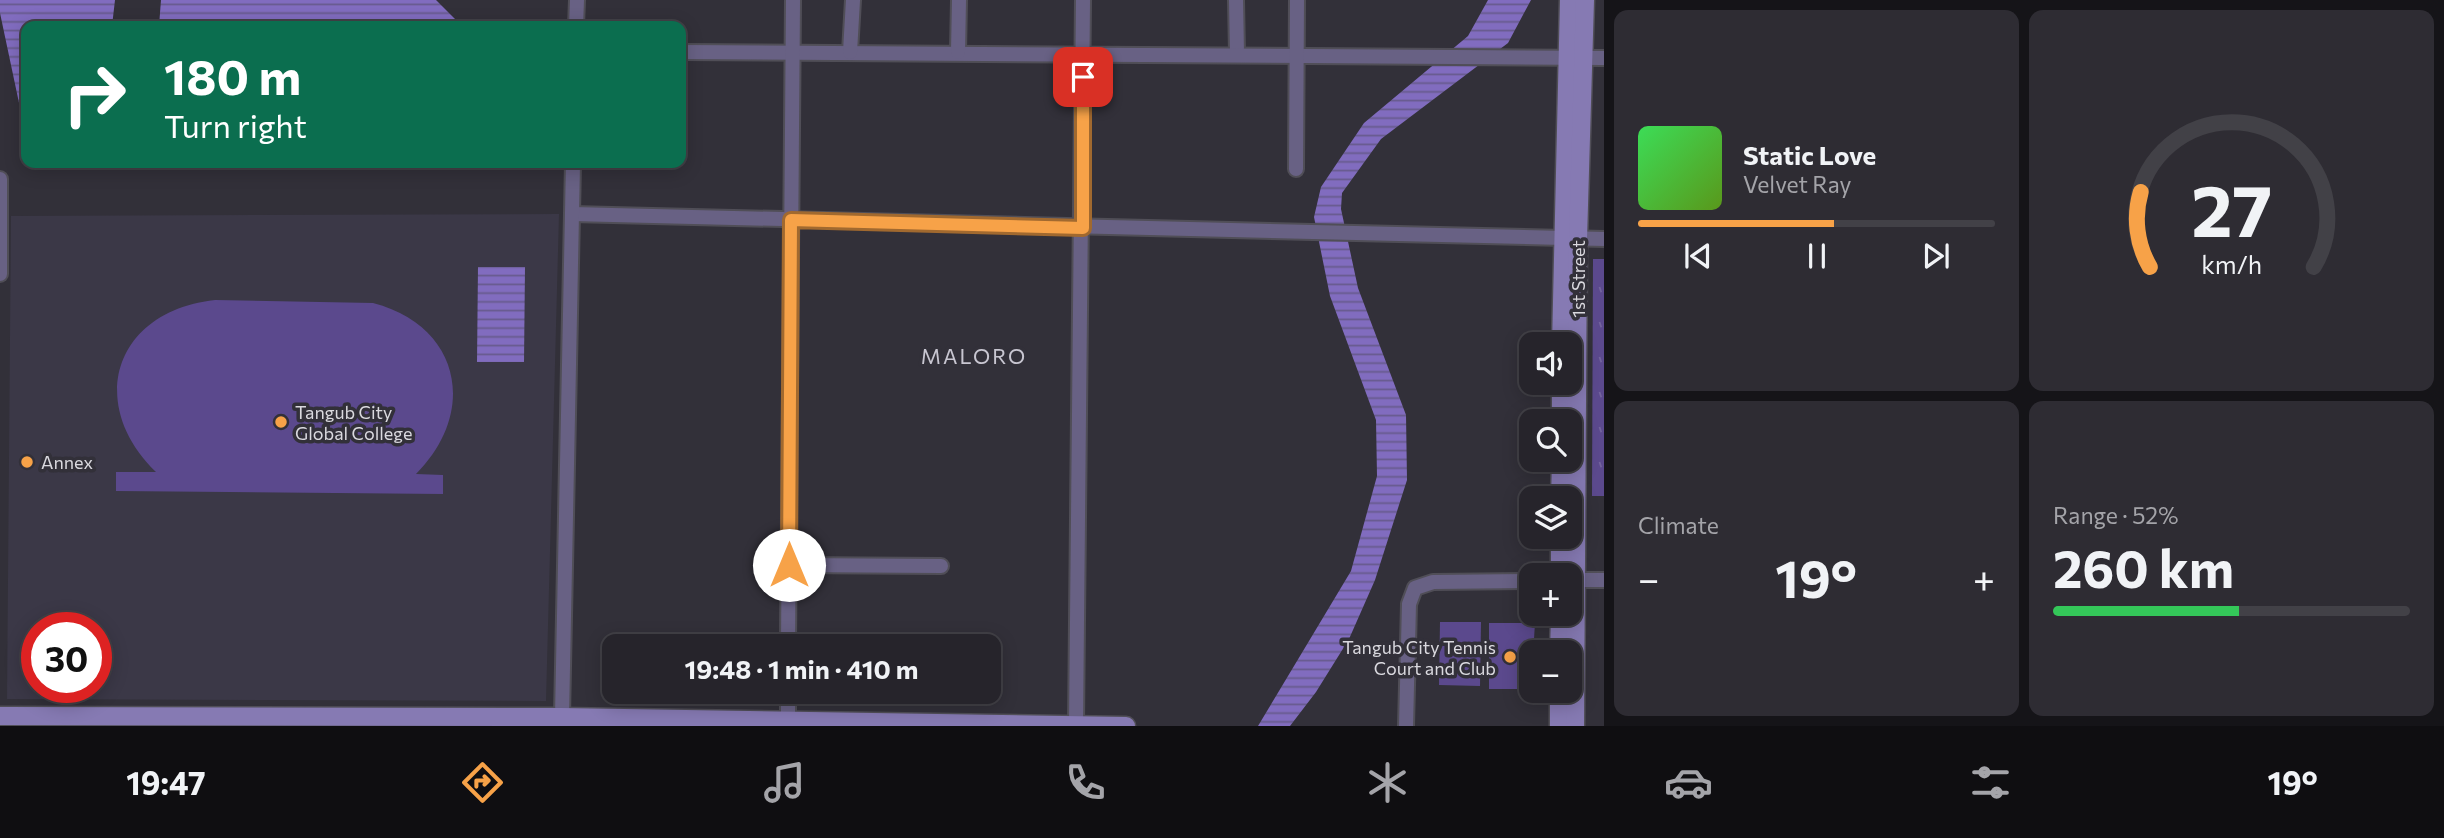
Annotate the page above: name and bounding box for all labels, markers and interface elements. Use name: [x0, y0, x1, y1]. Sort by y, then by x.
text: 180 m: [164, 45, 301, 105]
pin: [1053, 47, 1113, 107]
icon: right: [49, 49, 140, 140]
icon: arrive: [1064, 58, 1102, 96]
text: Turn right: [164, 105, 307, 145]
text: Static Love: [1743, 139, 1876, 170]
text: 27: [2191, 163, 2272, 252]
text: Velvet Ray: [1743, 170, 1851, 198]
icon: previous: [1679, 237, 1717, 275]
icon: pause: [1798, 237, 1836, 275]
icon: next: [1917, 237, 1955, 275]
street label: 1st Street: [1567, 240, 1589, 318]
text: km/h: [2201, 249, 2262, 279]
map controls: [1519, 332, 1582, 703]
button: sound: [1519, 332, 1582, 395]
district label: MALORO: [921, 343, 1027, 368]
place label: Tangub City Global College: [295, 401, 412, 444]
button: search: [1519, 409, 1582, 472]
marker: Tangub City Global College: [273, 414, 289, 430]
place label: Annex: [41, 451, 94, 473]
marker: Annex: [19, 454, 35, 470]
button: layers: [1519, 486, 1582, 549]
text: Range · 52%: [2053, 501, 2178, 529]
text: Climate: [1638, 511, 1719, 539]
position arrow: [752, 528, 826, 602]
text: 260 km: [2053, 535, 2234, 599]
text: 19°: [1775, 545, 1857, 609]
text: −: [1638, 554, 1660, 601]
text: +: [1973, 554, 1995, 601]
button: +: [1519, 563, 1582, 626]
speed limit sign: 30: [21, 612, 112, 703]
place label: Tangub City Tennis Court and Club: [1342, 636, 1496, 679]
button: −: [1519, 640, 1582, 703]
marker: Tangub City Tennis Court and Club: [1502, 649, 1518, 665]
text: 19:48 · 1 min · 410 m: [685, 653, 918, 684]
icon: directions: [458, 758, 507, 807]
icon: music: [760, 758, 809, 807]
icon: phone: [1061, 758, 1110, 807]
icon: climate: [1363, 758, 1412, 807]
icon: car: [1664, 758, 1713, 807]
icon: filters: [1966, 758, 2015, 807]
text: 19:47: [126, 762, 206, 802]
text: 19°: [2267, 762, 2318, 802]

